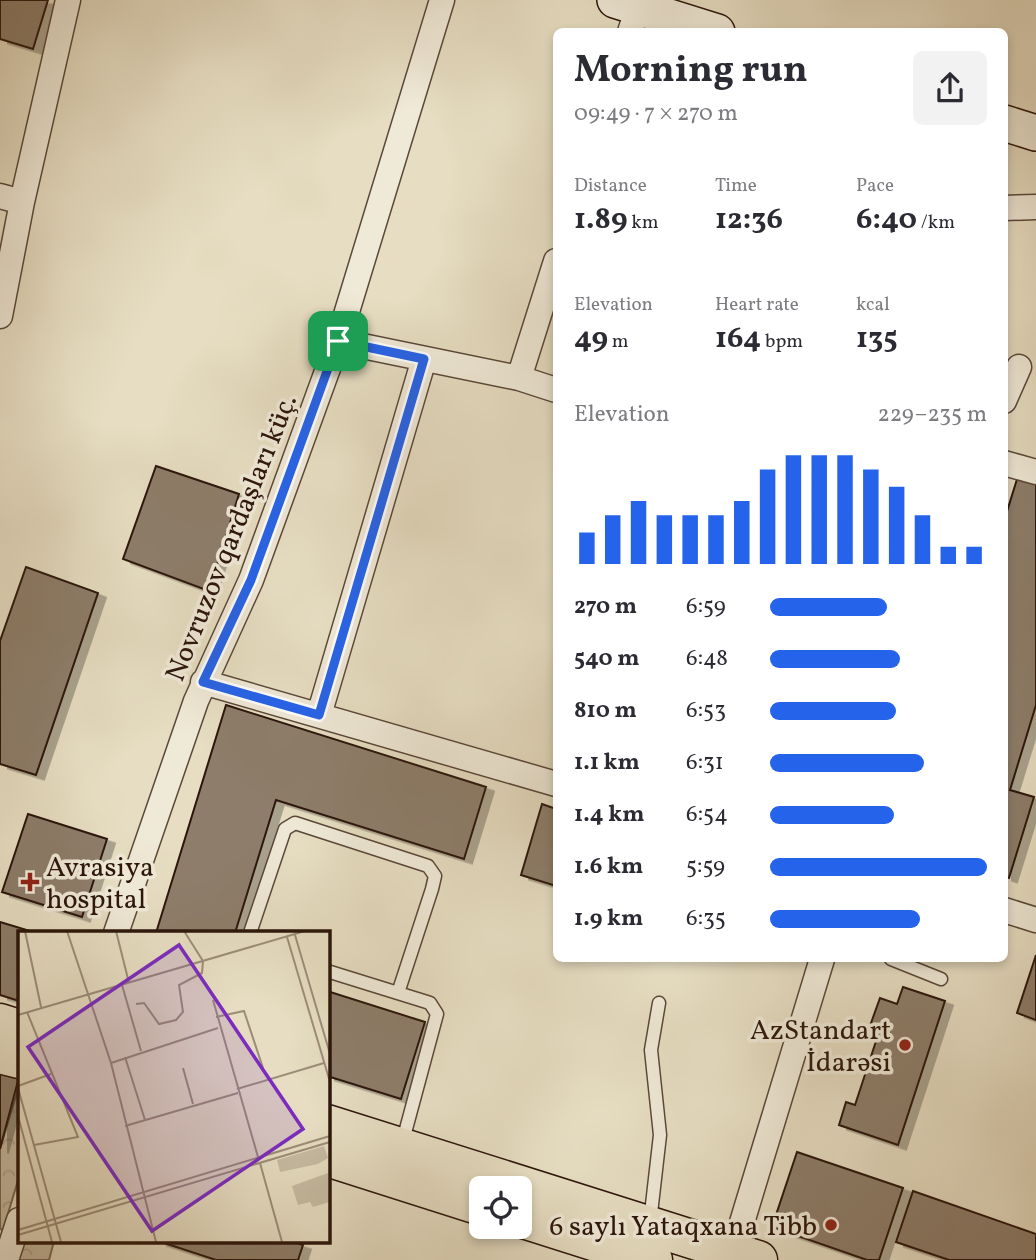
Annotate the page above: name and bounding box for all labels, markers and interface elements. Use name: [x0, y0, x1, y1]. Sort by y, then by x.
text: Morning run: [574, 45, 808, 98]
button: share: [913, 51, 987, 125]
text: 09:49 · 7 × 270 m: [574, 98, 738, 130]
text: Distance: [574, 173, 647, 199]
text: Time: [715, 173, 757, 199]
text: Pace: [856, 173, 894, 199]
text: 1.89: [574, 199, 628, 241]
text: 12:36: [715, 199, 783, 241]
text: 6:40: [856, 199, 917, 241]
text: km: [628, 210, 658, 236]
text: /km: [917, 210, 955, 236]
text: Elevation: [574, 292, 653, 318]
text: Heart rate: [715, 292, 799, 318]
text: kcal: [856, 292, 890, 318]
pin: [308, 311, 368, 371]
text: 49: [574, 318, 608, 360]
text: 164: [715, 318, 761, 360]
text: 135: [856, 318, 898, 360]
icon: arrive: [319, 322, 357, 360]
text: m: [608, 329, 629, 355]
text: bpm: [761, 329, 803, 355]
street label: Novruzov qardaşları küç.: [157, 388, 308, 687]
text: Elevation: [574, 399, 670, 431]
text: 229–235 m: [877, 399, 987, 431]
text: 270 m: [574, 591, 637, 623]
text: 6:59: [686, 591, 726, 623]
text: 540 m: [574, 643, 640, 675]
text: 6:48: [686, 643, 728, 675]
text: 810 m: [574, 695, 637, 727]
text: 6:53: [686, 695, 726, 727]
text: 1.1 km: [574, 747, 640, 779]
text: 6:31: [686, 747, 724, 779]
text: 1.4 km: [574, 799, 645, 831]
text: 6:54: [686, 799, 728, 831]
place label: Avrasiya hospital: [46, 849, 154, 920]
text: 1.6 km: [574, 851, 643, 883]
text: 5:59: [686, 851, 725, 883]
marker: Avrasiya hospital: [20, 872, 40, 892]
text: 1.9 km: [574, 903, 643, 935]
text: 6:35: [686, 903, 726, 935]
inset map: [18, 931, 329, 1242]
place label: AzStandart İdarəsi: [750, 1012, 891, 1083]
marker: AzStandart İdarəsi: [897, 1037, 913, 1053]
map controls: [469, 1176, 532, 1239]
button: locate: [469, 1176, 532, 1239]
place label: 6 saylı Yataqxana Tibb: [549, 1208, 817, 1247]
marker: 6 saylı Yataqxana Tibb: [823, 1217, 839, 1233]

